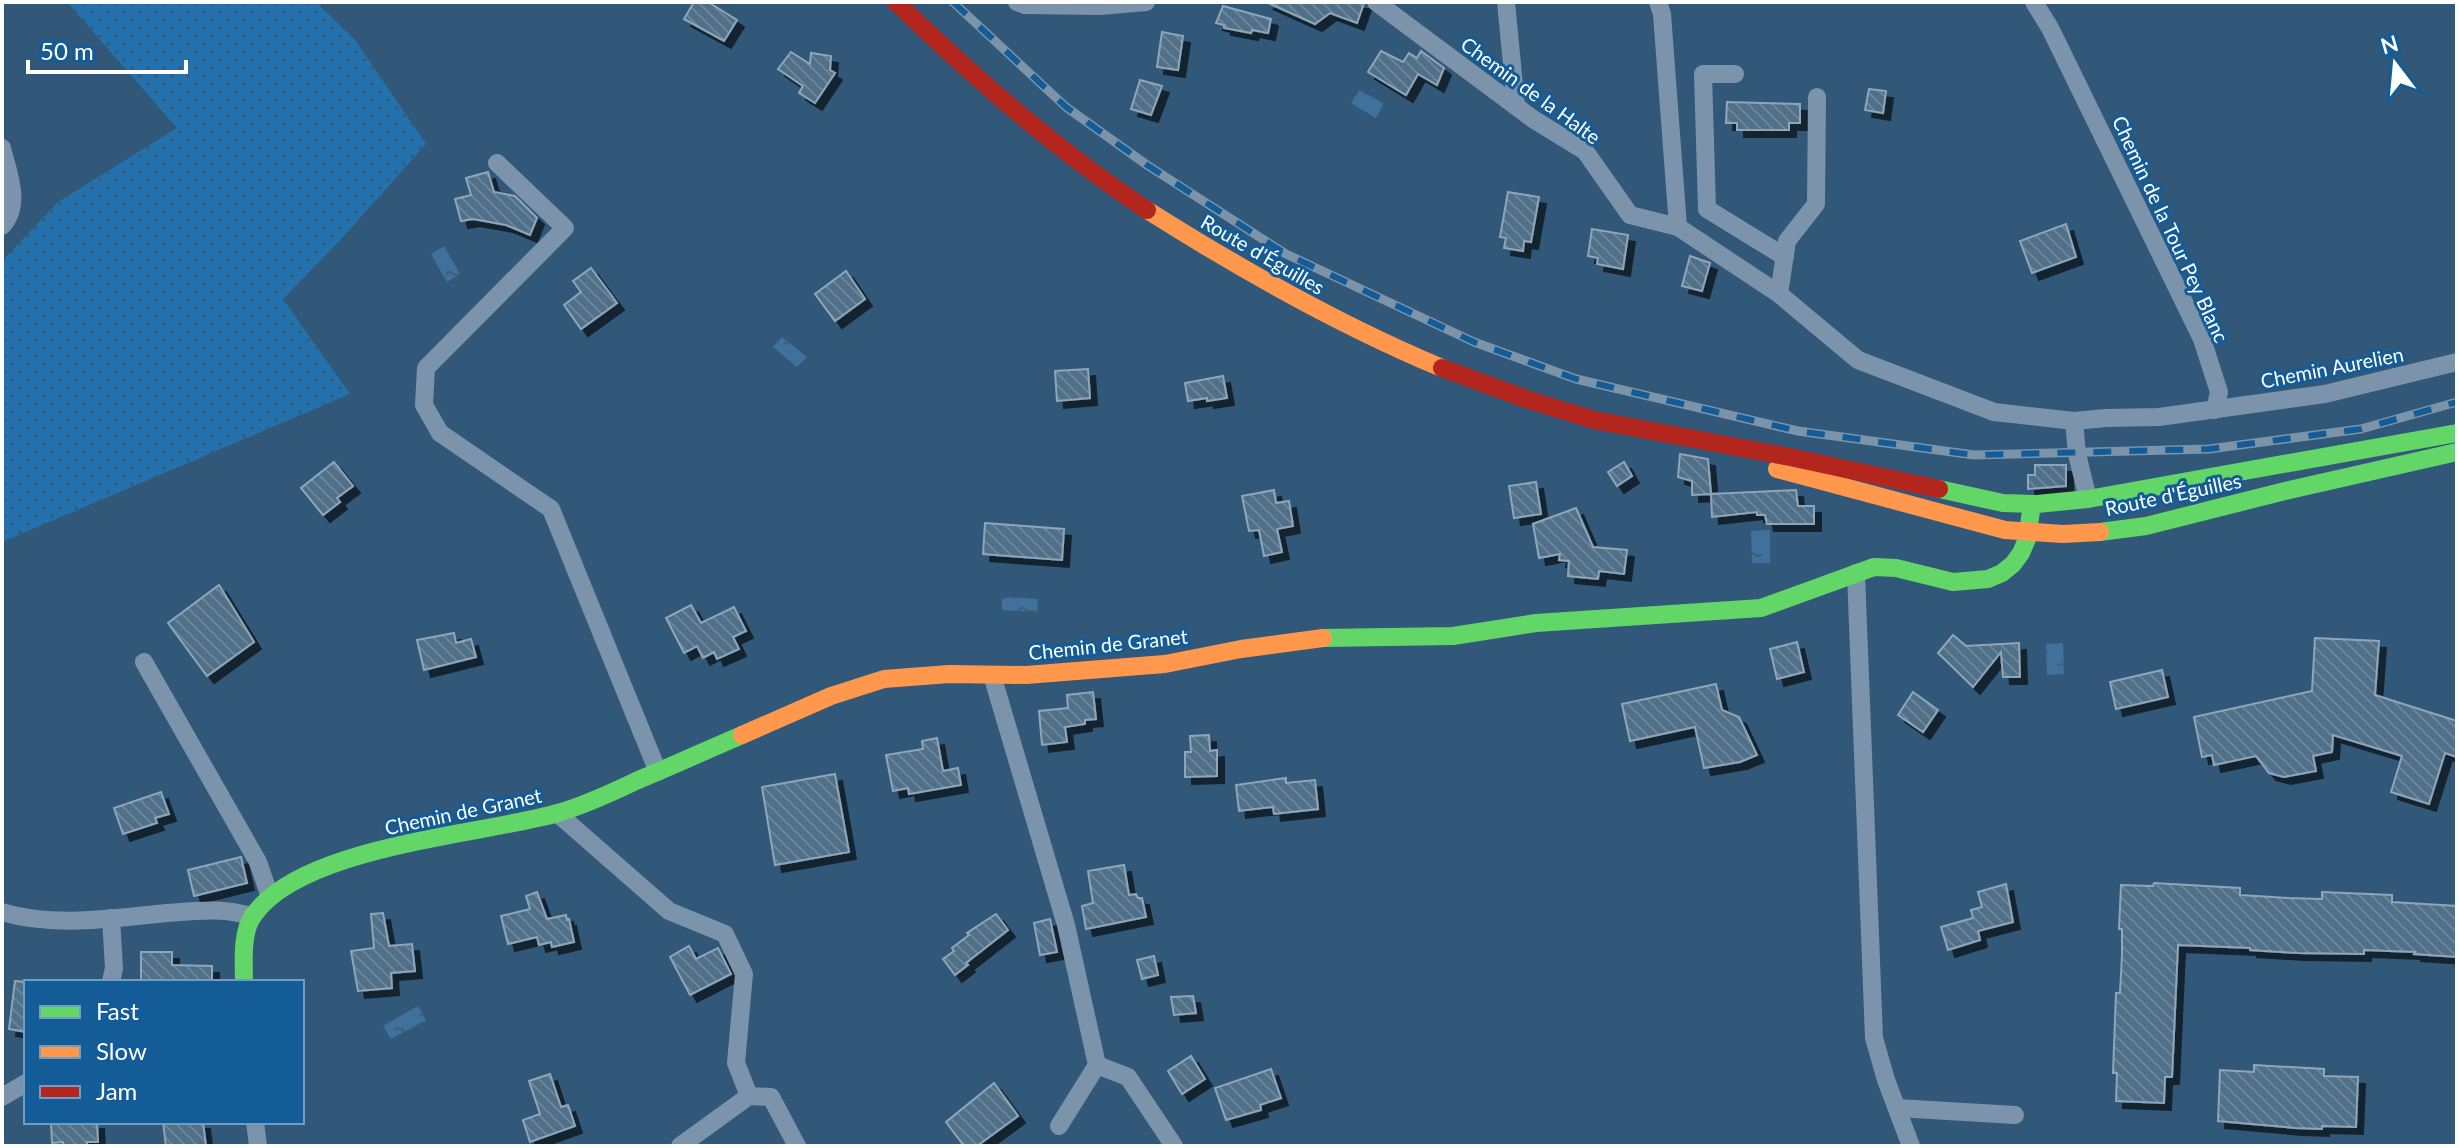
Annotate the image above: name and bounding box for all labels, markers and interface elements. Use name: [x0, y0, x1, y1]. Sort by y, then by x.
scale bar: [28, 24, 186, 74]
north arrow: [2355, 24, 2435, 104]
text: N: [2377, 29, 2401, 60]
street label: Chemin de la Halte: [1457, 31, 1605, 149]
text: 50 m: [40, 36, 94, 65]
street label: Chemin de la Tour Pey Blanc: [2108, 112, 2234, 347]
street label: Route d'Éguilles: [1197, 209, 1329, 299]
street label: Chemin Aurelien: [2259, 341, 2405, 393]
street label: Route d'Éguilles: [2103, 468, 2243, 520]
street label: Chemin de Granet: [1027, 624, 1189, 664]
street label: Chemin de Granet: [382, 783, 544, 839]
legend: [24, 980, 304, 1124]
text: Fast: [96, 996, 139, 1025]
text: Slow: [96, 1036, 147, 1065]
text: Jam: [96, 1076, 137, 1105]

